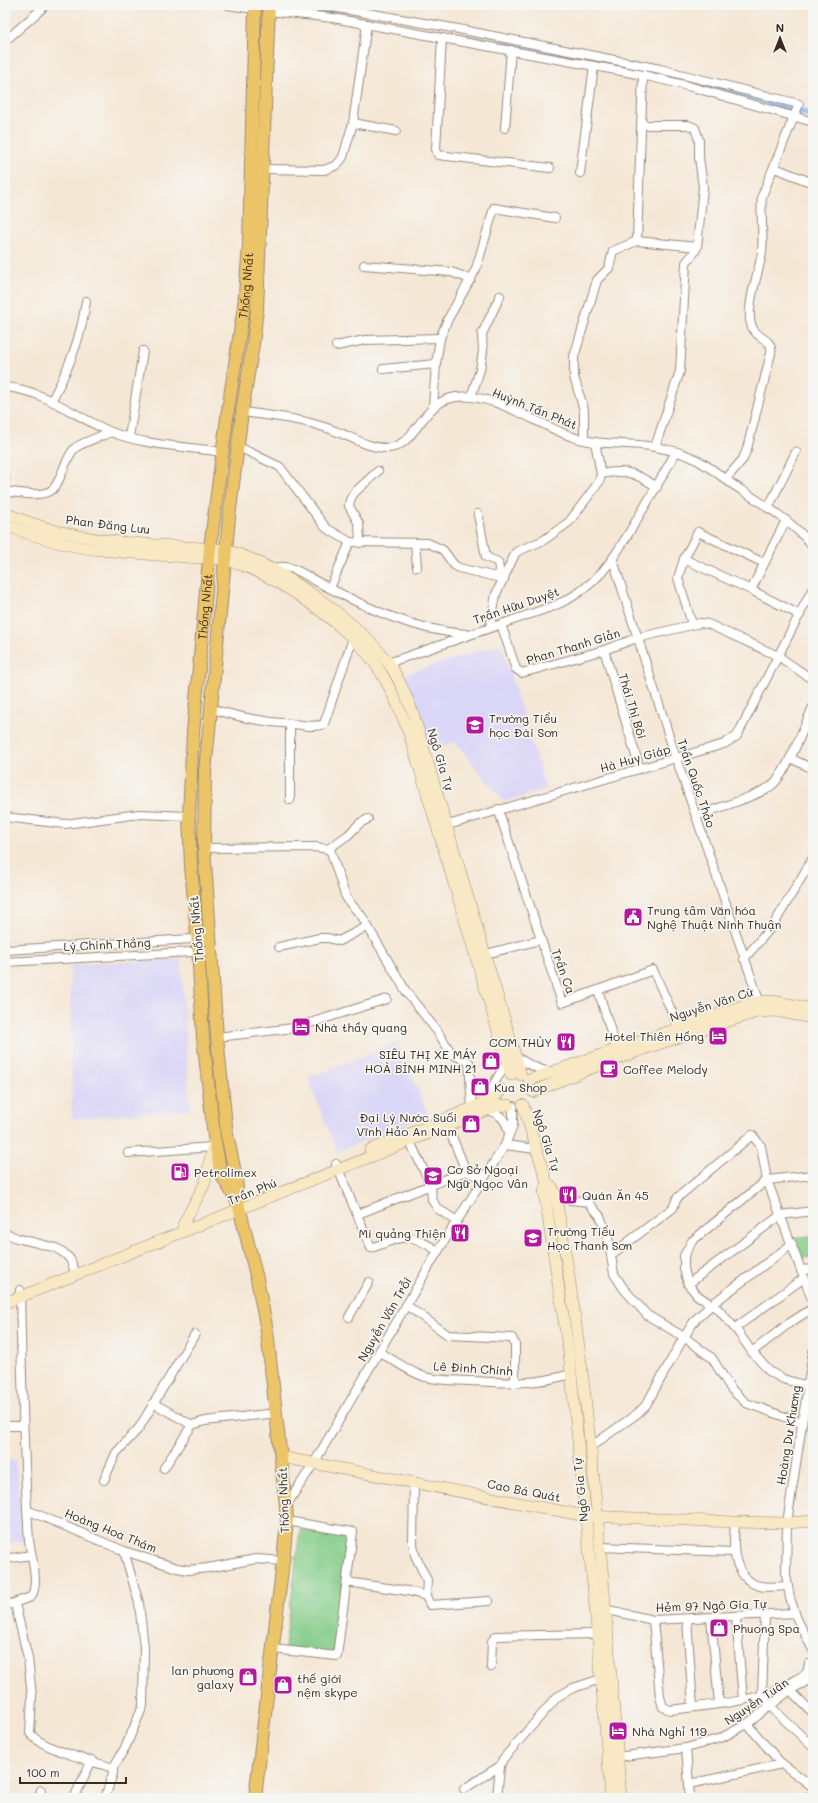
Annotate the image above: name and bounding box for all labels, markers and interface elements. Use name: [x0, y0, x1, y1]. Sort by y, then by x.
north arrow: [760, 18, 800, 58]
text: N: [776, 20, 784, 35]
street label: Thống Nhất: [234, 252, 256, 320]
street label: Huỳnh Tấn Phát: [490, 384, 580, 432]
street label: Phan Đăng Lưu: [65, 511, 151, 537]
street label: Thống Nhất: [194, 573, 216, 641]
street label: Trần Hữu Duyệt: [471, 583, 561, 627]
street label: Phan Thanh Giản: [524, 624, 622, 668]
street label: Thái Thị Bôi: [615, 671, 651, 741]
place label: Trường Tiểu học Đài Sơn: [489, 710, 558, 740]
school or university icon: Trường Tiểu học Đài Sơn: [464, 714, 486, 736]
street label: Ngô Gia Tự: [424, 726, 458, 792]
street label: Trần Quốc Thảo: [674, 737, 720, 829]
street label: Hà Huy Giáp: [598, 740, 672, 776]
street label: Thống Nhất: [185, 895, 207, 963]
place label: Trung tâm Văn hóa Nghệ Thuật Ninh Thuận: [647, 902, 781, 932]
public building icon: Trung tâm Văn hóa Nghệ Thuật Ninh Thuận: [622, 906, 644, 928]
street label: Lý Chính Thắng: [63, 934, 151, 954]
street label: Trần Ca: [548, 946, 580, 996]
street label: Nguyễn Văn Cừ: [667, 983, 755, 1025]
hotel icon: Nhà thầy quang: [290, 1016, 312, 1038]
place label: Nhà thầy quang: [315, 1019, 407, 1035]
hotel icon: Hotel Thiên Hồng: [707, 1025, 729, 1047]
place label: Hotel Thiên Hồng: [604, 1028, 704, 1044]
restaurant icon: CƠM THÙY: [555, 1031, 577, 1053]
place label: CƠM THÙY: [489, 1034, 552, 1050]
place label: SIÊU THỊ XE MÁY HOÀ BÌNH MINH 21: [365, 1046, 477, 1076]
shop icon: SIÊU THỊ XE MÁY HOÀ BÌNH MINH 21: [480, 1050, 502, 1072]
cafe icon: Coffee Melody: [598, 1058, 620, 1080]
place label: Coffee Melody: [623, 1061, 708, 1077]
shop icon: Kua Shop: [469, 1076, 491, 1098]
place label: Kua Shop: [494, 1079, 547, 1095]
street label: Ngô Gia Tự: [530, 1107, 565, 1173]
place label: Đại Lý Nước Suối Vĩnh Hảo An Nam: [357, 1109, 457, 1139]
shop icon: Đại Lý Nước Suối Vĩnh Hảo An Nam: [460, 1113, 482, 1135]
fuel station icon: Petrolimex: [169, 1161, 191, 1183]
place label: Cơ Sở Ngoại Ngữ Ngọc Vân: [447, 1161, 528, 1191]
place label: Petrolimex: [194, 1164, 257, 1180]
school or university icon: Cơ Sở Ngoại Ngữ Ngọc Vân: [422, 1165, 444, 1187]
street label: Trần Phú: [225, 1174, 279, 1208]
restaurant icon: Quán Ăn 45: [557, 1184, 579, 1206]
place label: Quán Ăn 45: [582, 1187, 649, 1203]
restaurant icon: Mì quảng Thiện: [449, 1222, 471, 1244]
place label: Trường Tiểu Học Thanh Sơn: [547, 1223, 632, 1253]
place label: Mì quảng Thiện: [358, 1225, 446, 1241]
school or university icon: Trường Tiểu Học Thanh Sơn: [522, 1227, 544, 1249]
street label: Nguyễn Văn Trỗi: [353, 1274, 415, 1364]
street label: Lê Đình Chinh: [433, 1357, 514, 1379]
street label: Hoàng Dư Khương: [772, 1384, 804, 1486]
street label: Ngô Gia Tự: [569, 1457, 591, 1523]
street label: Thống Nhất: [274, 1467, 292, 1533]
street label: Cao Bá Quát: [486, 1475, 562, 1505]
street label: Hoàng Hoa Thám: [63, 1504, 159, 1556]
street label: Hẻm 97 Ngô Gia Tự: [655, 1595, 767, 1615]
shop icon: Phuong Spa: [708, 1617, 730, 1639]
place label: Phuong Spa: [733, 1620, 800, 1636]
place label: lan phương galaxy: [172, 1662, 234, 1692]
shop icon: lan phương galaxy: [237, 1666, 259, 1688]
place label: thế giới nệm skype: [297, 1670, 358, 1700]
shop icon: thế giới nệm skype: [272, 1674, 294, 1696]
street label: Nguyễn Tuân: [721, 1674, 791, 1728]
hotel icon: Nhà Nghỉ 119: [607, 1720, 629, 1742]
place label: Nhà Nghỉ 119: [632, 1723, 707, 1739]
scale bar: [20, 1759, 126, 1785]
text: 100 m: [26, 1764, 60, 1780]

